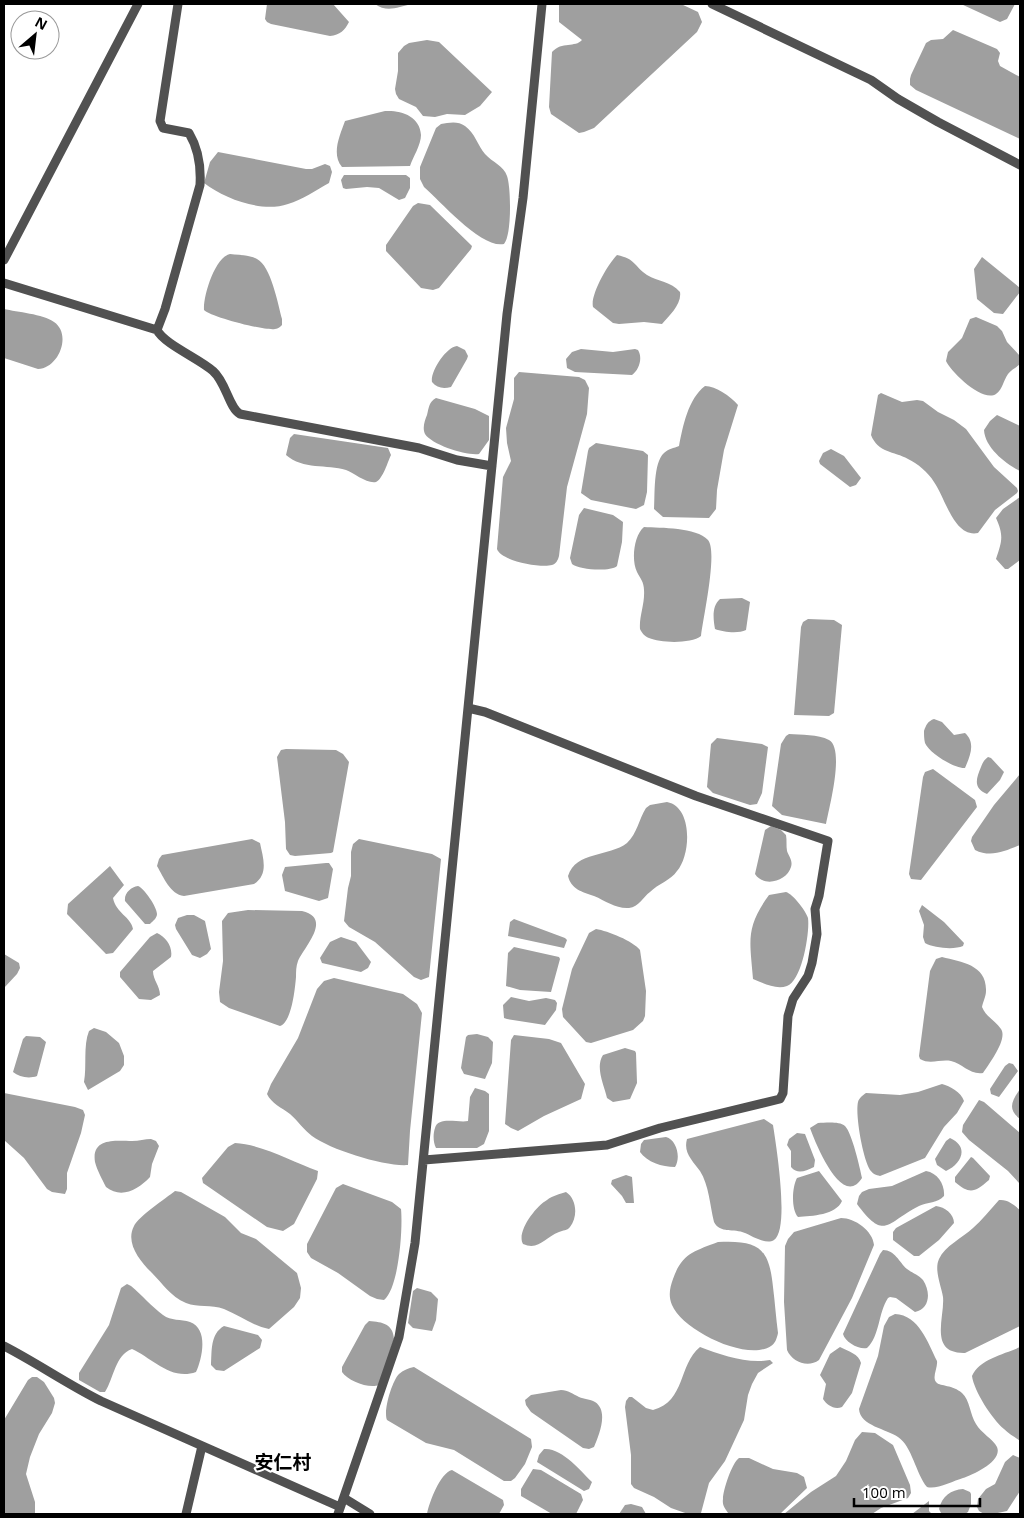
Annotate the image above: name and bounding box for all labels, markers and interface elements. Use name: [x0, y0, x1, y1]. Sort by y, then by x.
north arrow: [10, 10, 60, 60]
text: N: [32, 12, 51, 34]
district label: 安仁村: [254, 1449, 312, 1475]
scale bar: [854, 1476, 980, 1508]
text: 100 m: [862, 1482, 906, 1502]

